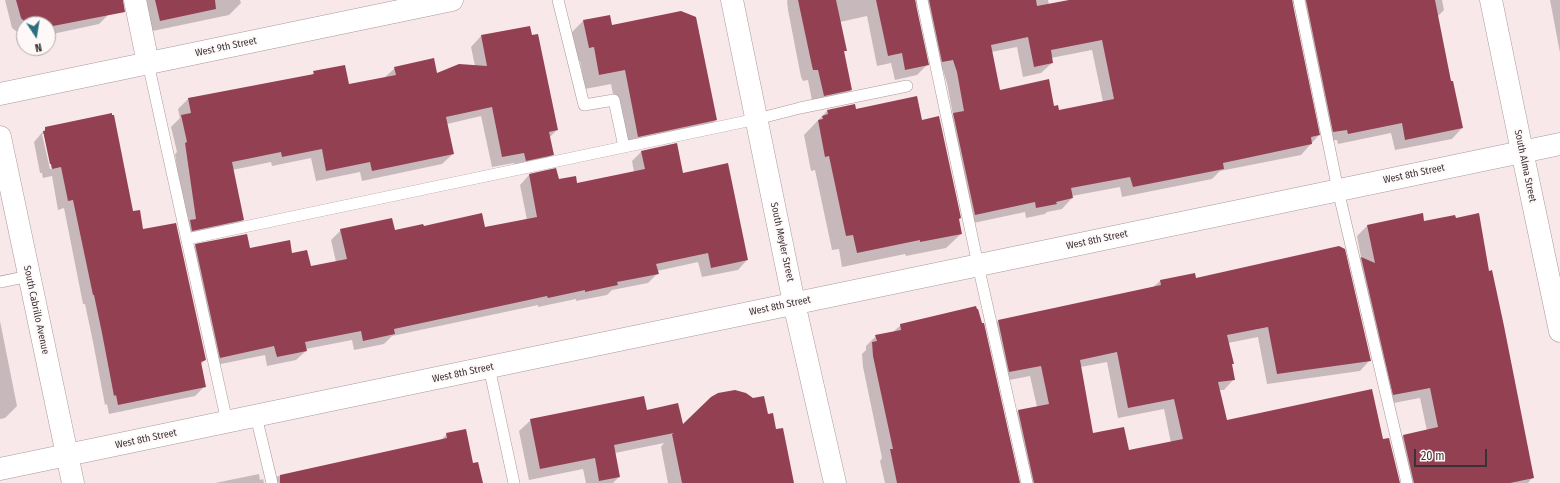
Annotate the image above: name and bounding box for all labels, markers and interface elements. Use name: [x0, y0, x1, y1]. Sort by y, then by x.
north arrow: [16, 16, 56, 56]
street label: West 9th Street: [194, 35, 258, 59]
text: N: [34, 40, 43, 54]
street label: South Alma Street: [1511, 129, 1539, 203]
street label: West 8th Street: [1382, 162, 1446, 186]
street label: South Meyler Street: [768, 201, 796, 283]
street label: West 8th Street: [1065, 228, 1129, 252]
street label: South Cabrillo Avenue: [21, 265, 51, 355]
street label: West 8th Street: [748, 294, 812, 318]
street label: West 8th Street: [431, 361, 495, 385]
street label: West 8th Street: [114, 427, 178, 451]
scale bar: [1416, 441, 1489, 467]
text: 20 m: [1421, 449, 1445, 463]

